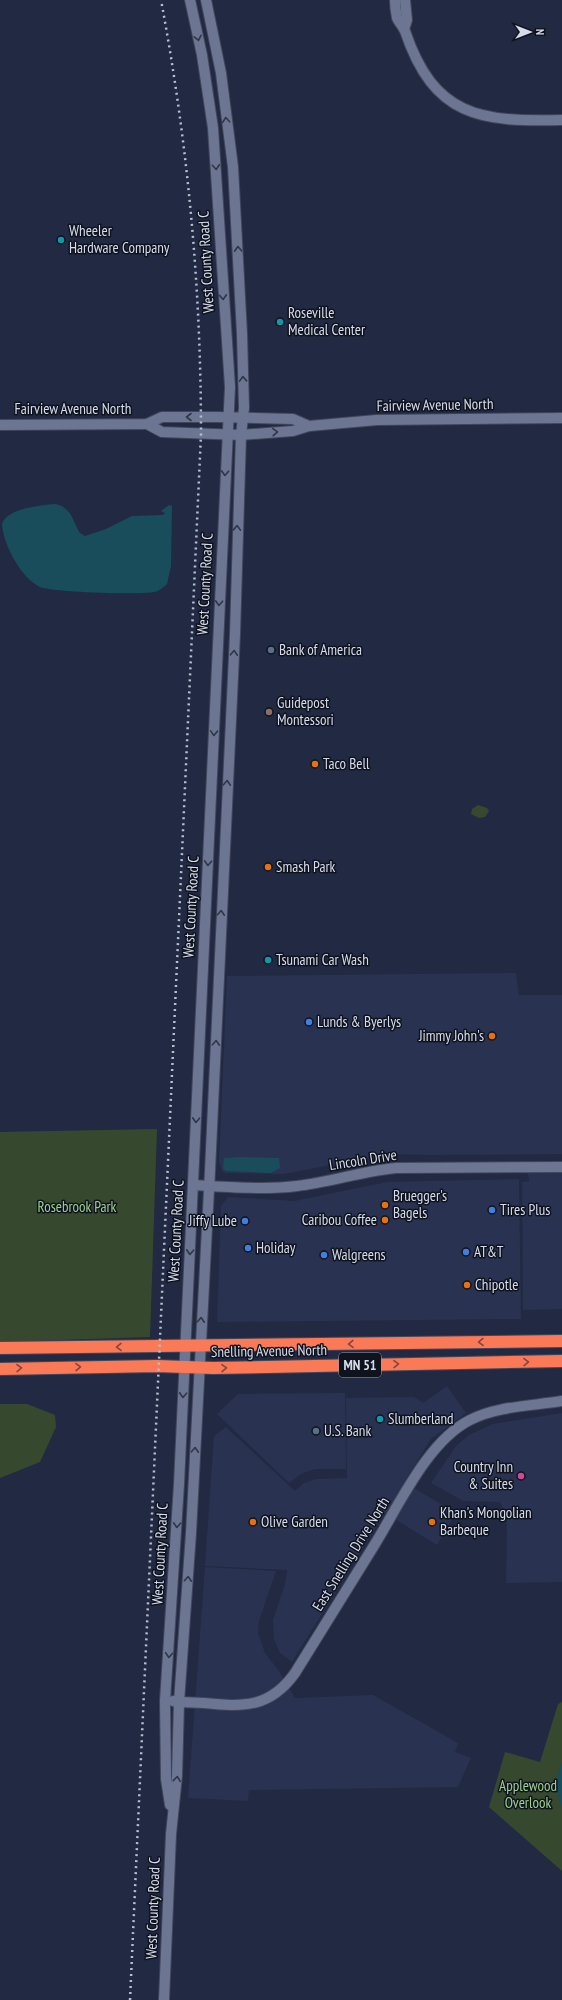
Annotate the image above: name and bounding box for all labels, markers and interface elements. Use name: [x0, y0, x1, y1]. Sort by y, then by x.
north arrow: [510, 12, 550, 52]
text: N: [533, 29, 547, 35]
one-way arrow: [194, 35, 202, 41]
one-way arrow: [222, 117, 231, 123]
one-way arrow: [211, 164, 220, 170]
street label: West County Road C: [193, 210, 218, 314]
place label: Wheeler Hardware Company: [69, 221, 170, 257]
marker: Wheeler Hardware Company: [56, 235, 66, 245]
one-way arrow: [233, 246, 242, 252]
one-way arrow: [219, 294, 228, 300]
place label: Roseville Medical Center: [288, 303, 366, 339]
marker: Roseville Medical Center: [275, 317, 285, 327]
one-way arrow: [239, 376, 248, 382]
street label: Fairview Avenue North: [376, 394, 494, 415]
street label: Fairview Avenue North: [15, 399, 131, 418]
one-way arrow: [186, 413, 192, 421]
one-way arrow: [272, 428, 278, 437]
one-way arrow: [221, 470, 230, 476]
one-way arrow: [233, 525, 241, 531]
street label: West County Road C: [192, 532, 217, 636]
one-way arrow: [215, 600, 224, 606]
place label: Bank of America: [279, 640, 362, 659]
marker: Bank of America: [266, 645, 276, 655]
one-way arrow: [229, 650, 238, 656]
place label: Guidepost Montessori: [277, 693, 334, 729]
marker: Guidepost Montessori: [264, 707, 274, 717]
one-way arrow: [209, 730, 218, 736]
place label: Taco Bell: [323, 754, 370, 773]
marker: Taco Bell: [310, 759, 320, 769]
one-way arrow: [223, 780, 231, 786]
street label: West County Road C: [178, 855, 203, 959]
place label: Smash Park: [276, 857, 336, 876]
one-way arrow: [204, 860, 212, 866]
marker: Smash Park: [263, 862, 273, 872]
one-way arrow: [217, 910, 226, 916]
place label: Tsunami Car Wash: [276, 950, 369, 969]
marker: Tsunami Car Wash: [263, 955, 273, 965]
place label: Lunds & Byerlys: [317, 1012, 401, 1031]
marker: Lunds & Byerlys: [304, 1017, 314, 1027]
place label: Jimmy John's: [418, 1026, 484, 1045]
marker: Jimmy John's: [487, 1031, 497, 1041]
one-way arrow: [211, 1040, 220, 1046]
one-way arrow: [192, 1117, 201, 1123]
street label: Lincoln Drive: [328, 1145, 398, 1174]
street label: West County Road C: [163, 1179, 188, 1283]
place label: Bruegger's Bagels: [393, 1186, 447, 1222]
park label: Rosebrook Park: [38, 1197, 117, 1216]
marker: Bruegger's Bagels: [380, 1200, 390, 1210]
place label: Tires Plus: [500, 1200, 550, 1219]
marker: Tires Plus: [487, 1205, 497, 1215]
place label: Caribou Coffee: [302, 1210, 377, 1229]
place label: Jiffy Lube: [188, 1211, 237, 1230]
marker: Caribou Coffee: [380, 1215, 390, 1225]
marker: Jiffy Lube: [240, 1216, 250, 1226]
place label: Holiday: [256, 1238, 296, 1257]
place label: AT&T: [474, 1242, 504, 1261]
marker: Holiday: [243, 1243, 253, 1253]
place label: Walgreens: [332, 1245, 386, 1264]
marker: AT&T: [461, 1247, 471, 1257]
one-way arrow: [186, 1249, 194, 1255]
marker: Walgreens: [319, 1250, 329, 1260]
place label: Chipotle: [475, 1275, 519, 1294]
marker: Chipotle: [462, 1280, 472, 1290]
one-way arrow: [197, 1317, 206, 1323]
one-way arrow: [478, 1338, 484, 1346]
street label: Snelling Avenue North: [211, 1340, 327, 1361]
one-way arrow: [348, 1340, 354, 1348]
one-way arrow: [116, 1343, 122, 1351]
road number: MN 51: [339, 1353, 381, 1377]
one-way arrow: [523, 1358, 529, 1366]
one-way arrow: [393, 1360, 399, 1368]
one-way arrow: [75, 1363, 81, 1371]
one-way arrow: [16, 1364, 22, 1372]
one-way arrow: [221, 1364, 227, 1372]
one-way arrow: [179, 1392, 188, 1398]
place label: Slumberland: [388, 1409, 454, 1428]
marker: Slumberland: [375, 1414, 385, 1424]
place label: U.S. Bank: [324, 1421, 371, 1440]
marker: U.S. Bank: [311, 1426, 321, 1436]
one-way arrow: [191, 1447, 199, 1453]
place label: Country Inn & Suites: [454, 1457, 513, 1493]
marker: Country Inn & Suites: [516, 1471, 526, 1481]
street label: East Snelling Drive North: [308, 1493, 393, 1614]
street label: West County Road C: [147, 1502, 172, 1606]
place label: Khan's Mongolian Barbeque: [440, 1503, 532, 1539]
place label: Olive Garden: [261, 1512, 328, 1531]
marker: Olive Garden: [248, 1517, 258, 1527]
marker: Khan's Mongolian Barbeque: [427, 1517, 437, 1527]
one-way arrow: [173, 1522, 181, 1528]
one-way arrow: [184, 1576, 193, 1582]
one-way arrow: [164, 1652, 173, 1658]
one-way arrow: [172, 1776, 181, 1782]
park label: Applewood Overlook: [499, 1776, 557, 1812]
street label: West County Road C: [141, 1856, 164, 1959]

